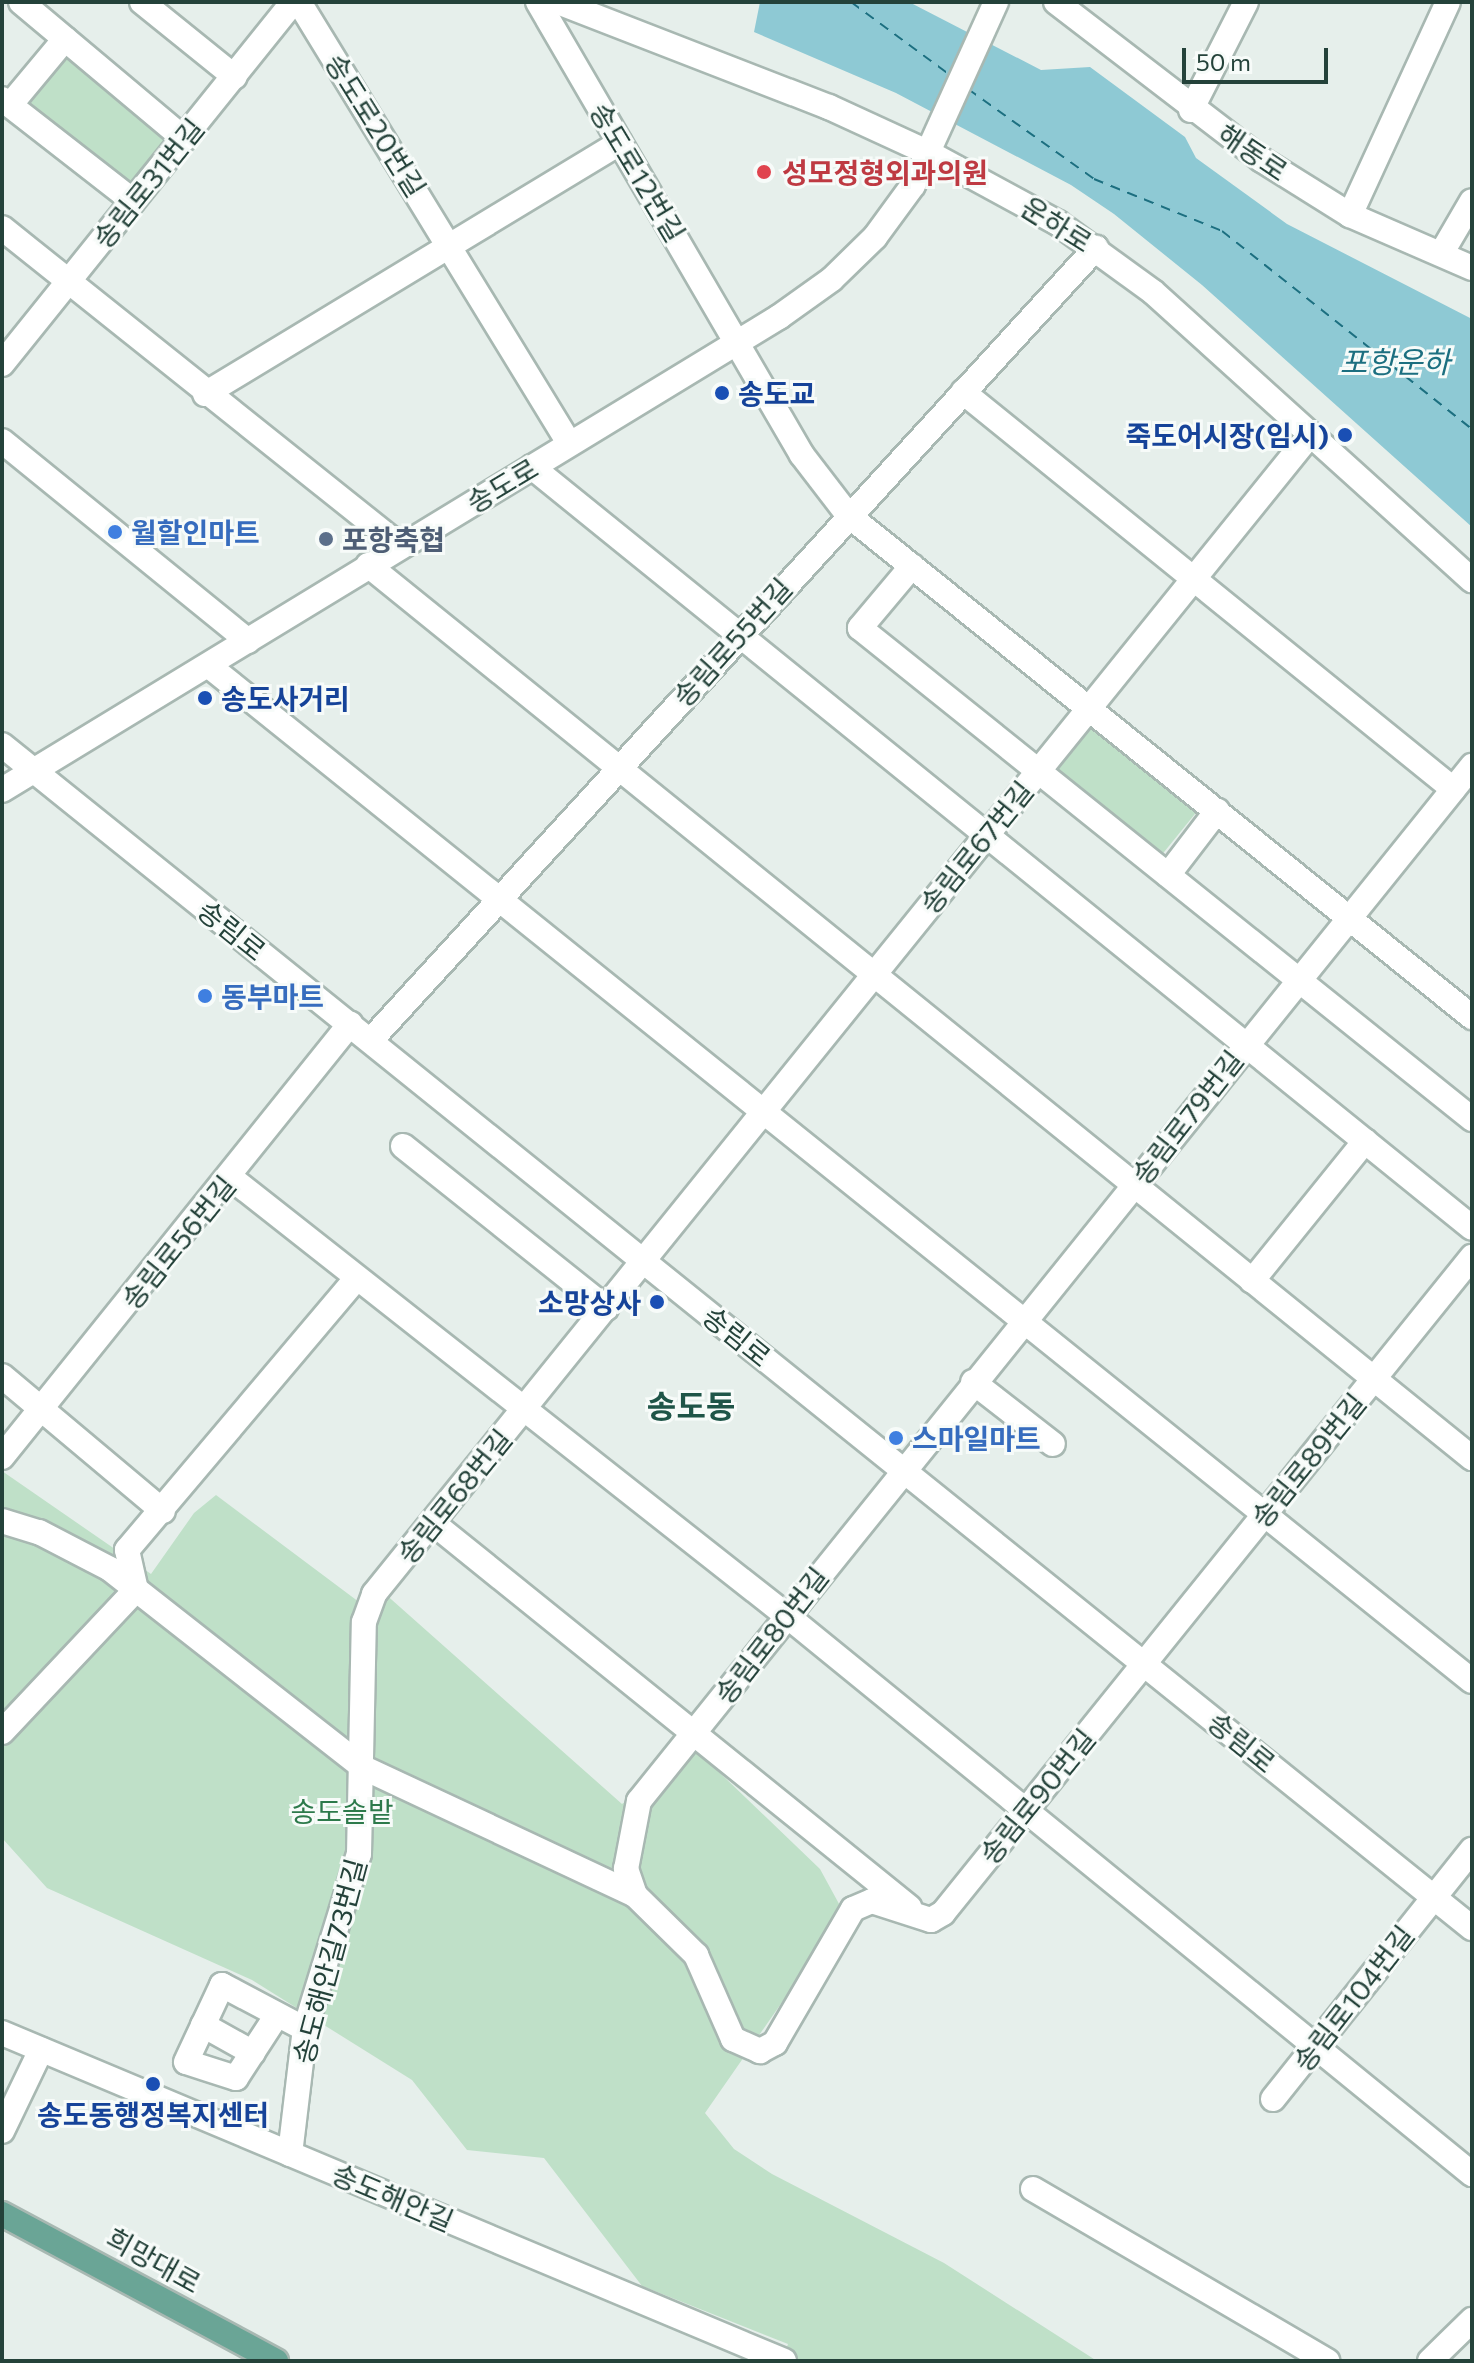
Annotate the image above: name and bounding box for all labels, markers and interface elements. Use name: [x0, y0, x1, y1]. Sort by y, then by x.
scale bar: [1186, 32, 1332, 82]
street label: 송도로20번길: [319, 47, 433, 203]
text: 50 m: [1196, 47, 1251, 76]
street label: 송도로12번길: [583, 96, 693, 248]
street label: 송림로31번길: [86, 112, 210, 254]
street label: 해동로: [1212, 116, 1294, 188]
place label: 성모정형외과의원: [782, 155, 988, 189]
marker: 성모정형외과의원: [753, 161, 775, 183]
street label: 운하로: [1015, 189, 1099, 259]
water label: 포항운하: [1340, 343, 1450, 379]
place label: 송도교: [738, 376, 815, 410]
marker: 송도교: [713, 384, 731, 402]
place label: 죽도어시장(임시): [1126, 418, 1329, 452]
marker: 죽도어시장(임시): [1336, 426, 1354, 444]
street label: 송도로: [460, 451, 544, 519]
place label: 월할인마트: [131, 515, 260, 549]
place label: 포항축협: [342, 522, 445, 556]
marker: 월할인마트: [106, 523, 124, 541]
marker: 포항축협: [317, 530, 335, 548]
street label: 송림로55번길: [666, 571, 798, 713]
place label: 송도사거리: [221, 681, 350, 715]
marker: 송도사거리: [196, 689, 214, 707]
street label: 송림로67번길: [912, 774, 1040, 920]
street label: 송림로: [191, 893, 273, 967]
place label: 동부마트: [221, 979, 324, 1013]
marker: 동부마트: [196, 987, 214, 1005]
street label: 송림로79번길: [1124, 1043, 1250, 1191]
street label: 송림로56번길: [114, 1169, 242, 1315]
place label: 소망상사: [538, 1285, 641, 1319]
marker: 소망상사: [648, 1293, 666, 1311]
street label: 송림로: [696, 1299, 778, 1373]
district label: 송도동: [647, 1386, 735, 1424]
street label: 송림로89번길: [1244, 1386, 1372, 1534]
place label: 스마일마트: [912, 1421, 1041, 1455]
street label: 송림로68번길: [390, 1422, 518, 1570]
marker: 스마일마트: [887, 1429, 905, 1447]
street label: 송림로80번길: [707, 1560, 835, 1710]
street label: 송림로: [1201, 1705, 1283, 1779]
street label: 송림로90번길: [972, 1722, 1102, 1870]
park label: 송도솔밭: [290, 1794, 394, 1828]
street label: 송도해안길73번길: [285, 1855, 373, 2067]
street label: 송림로104번길: [1286, 1918, 1420, 2078]
marker: 송도동행정복지센터: [144, 2075, 162, 2093]
place label: 송도동행정복지센터: [37, 2097, 269, 2131]
street label: 송도해안길: [327, 2156, 459, 2238]
street label: 희망대로: [101, 2220, 207, 2300]

